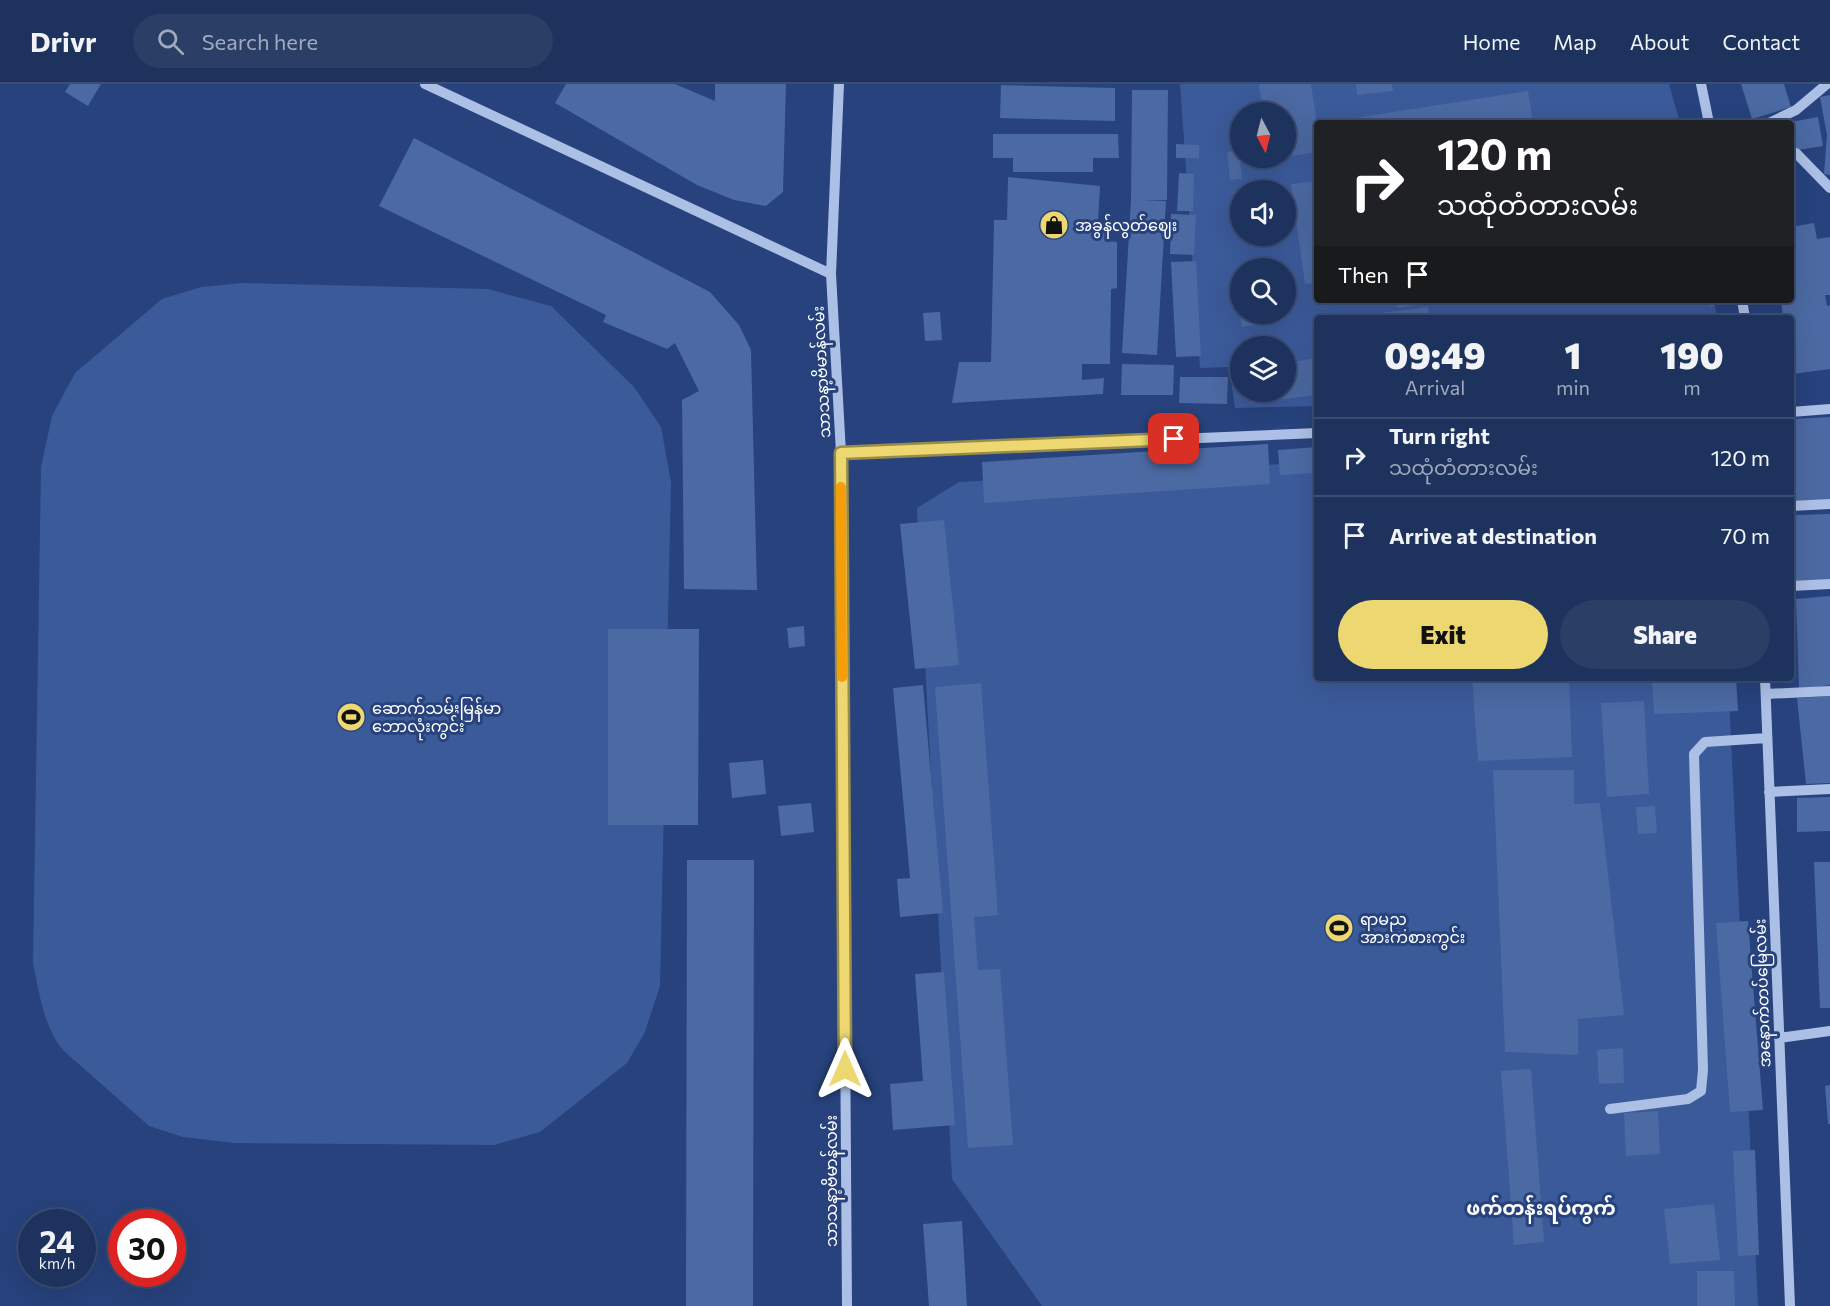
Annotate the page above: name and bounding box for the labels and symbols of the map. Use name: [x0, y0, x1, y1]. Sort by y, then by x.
north arrow: [1230, 102, 1296, 168]
shop icon: အခွန်လွတ်ဈေး: [1038, 209, 1070, 241]
place label: အခွန်လွတ်ဈေး: [1075, 214, 1177, 239]
street label: သာသနာ့ဗိမာန်လမ်း: [807, 305, 838, 439]
pin: [1148, 413, 1199, 464]
place label: ဆောက်သမ်းမြန်မာ ဘောလုံးကွင်း: [372, 697, 501, 741]
sports icon: ဆောက်သမ်းမြန်မာ ဘောလုံးကွင်း: [335, 701, 367, 733]
place label: ရာမည အားကစားကွင်း: [1360, 909, 1465, 951]
sports icon: ရာမည အားကစားကွင်း: [1323, 912, 1355, 944]
street label: အနောက်တပ်မြေလမ်း: [1748, 918, 1779, 1068]
position arrow: [813, 1037, 877, 1101]
street label: သာသနာ့ဗိမာန်လမ်း: [820, 1115, 845, 1247]
district label: ဖက်တန်းရပ်ကွက်: [1466, 1195, 1616, 1224]
speed limit sign: 30: [108, 1209, 186, 1287]

